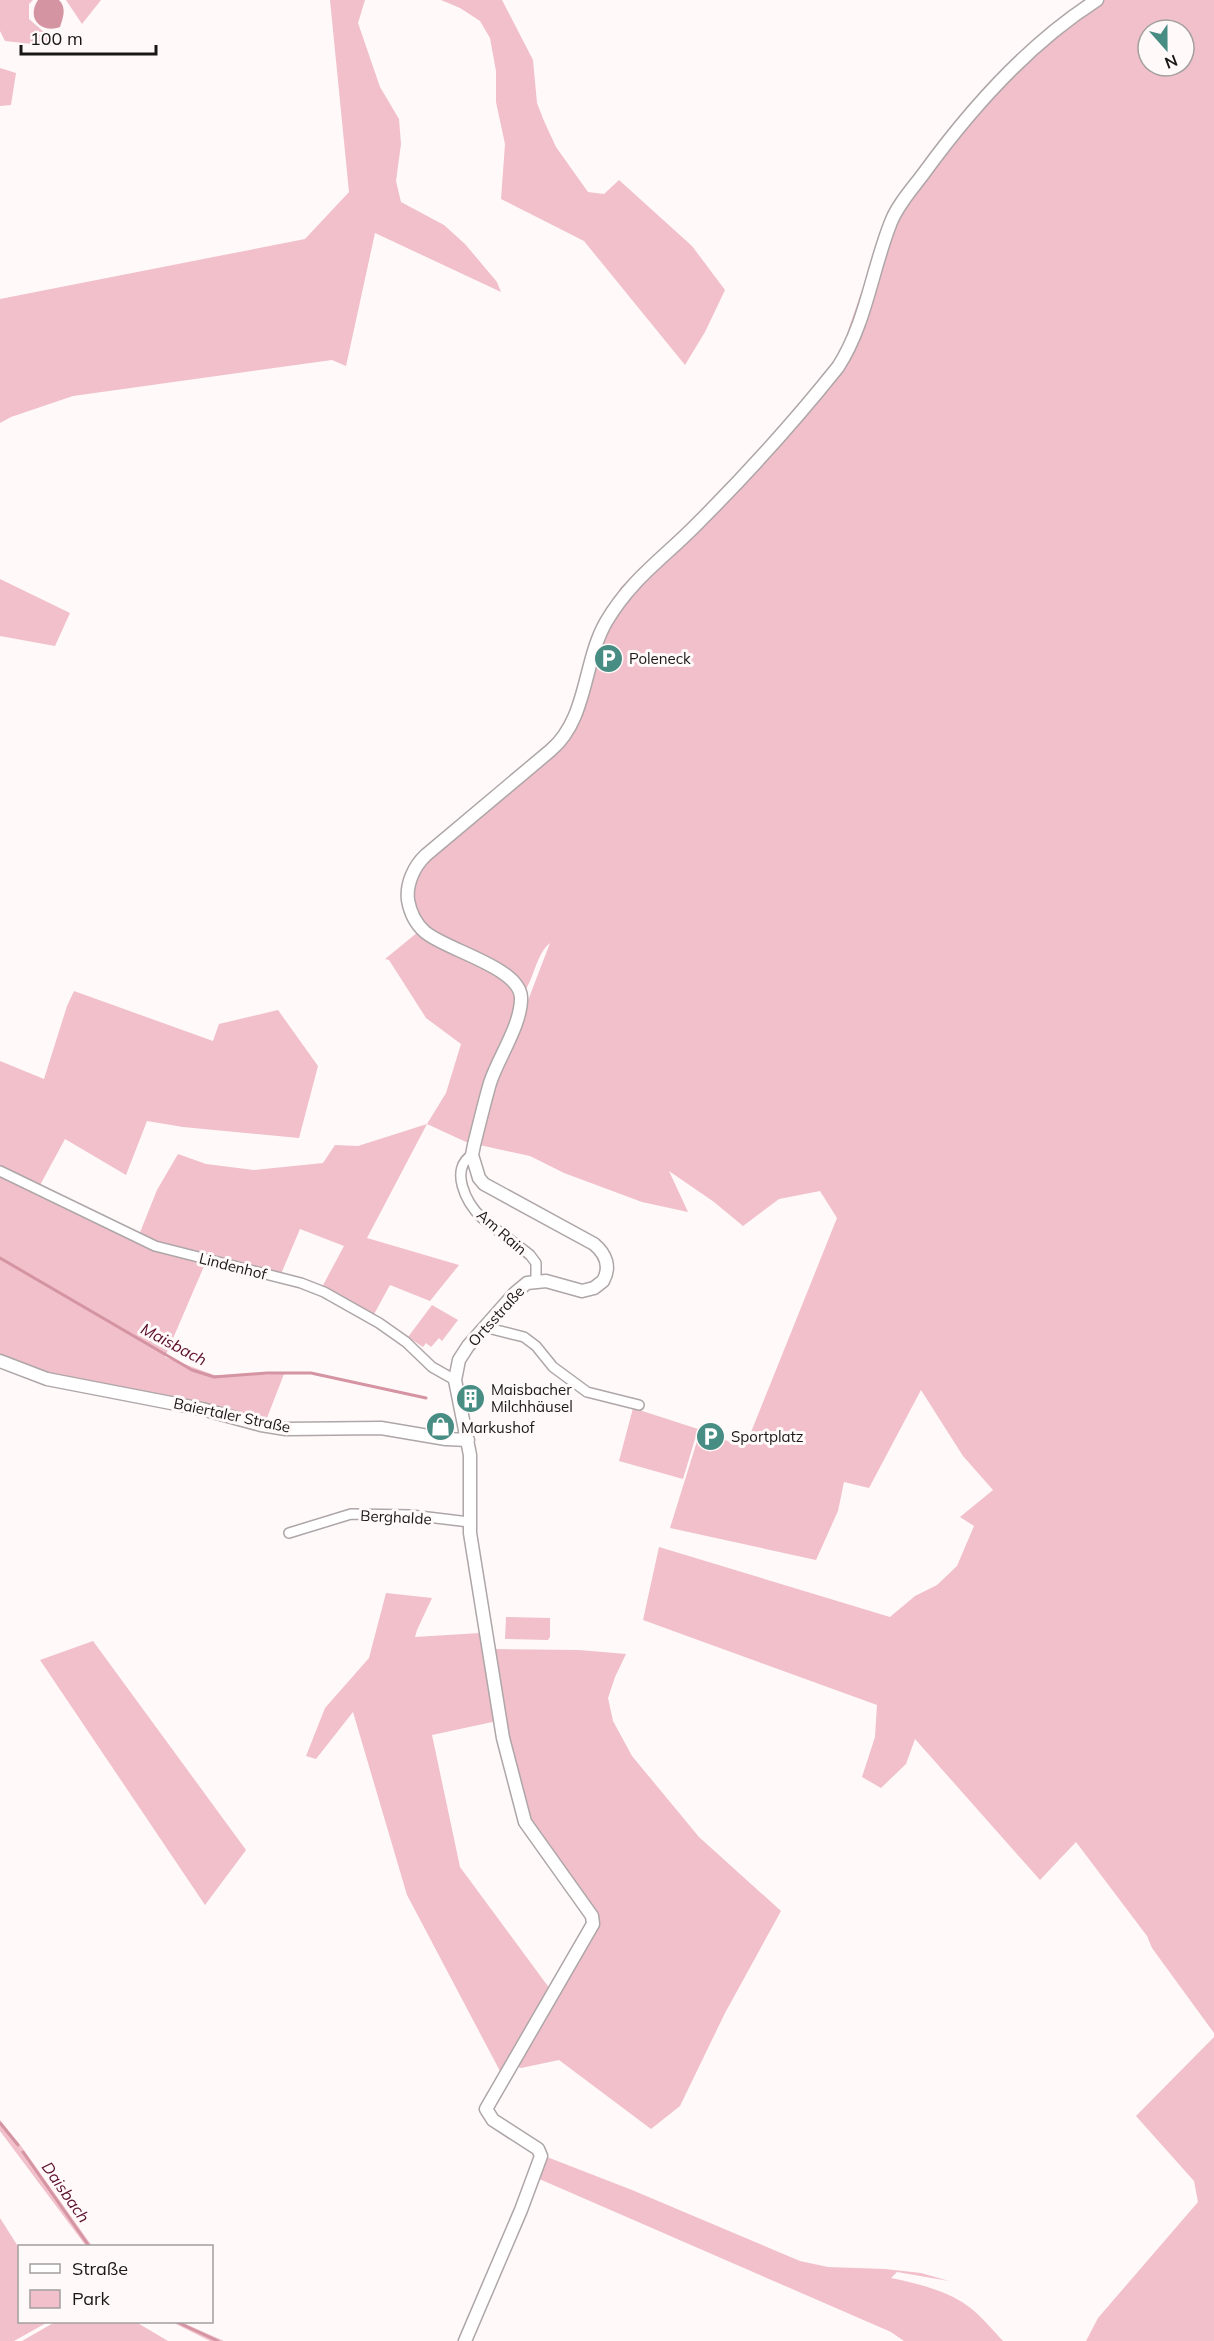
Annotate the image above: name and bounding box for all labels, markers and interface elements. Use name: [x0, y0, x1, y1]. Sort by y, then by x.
scale bar: [21, 18, 156, 56]
north arrow: [1136, 18, 1196, 78]
text: 100 m: [30, 27, 83, 50]
text: N: [1162, 51, 1181, 74]
parking icon: Poleneck: [592, 642, 624, 674]
place label: Poleneck: [629, 649, 691, 668]
street label: Am Rain: [473, 1205, 531, 1259]
street label: Lindenhof: [197, 1248, 270, 1284]
street label: Ortsstraße: [464, 1282, 528, 1350]
water label: Maisbach: [138, 1318, 210, 1370]
place label: Maisbacher Milchhäusel: [491, 1380, 573, 1416]
building icon: Maisbacher Milchhäusel: [454, 1382, 486, 1414]
street label: Baiertaler Straße: [172, 1393, 292, 1437]
shop icon: Markushof: [424, 1411, 456, 1443]
place label: Markushof: [461, 1418, 535, 1437]
parking icon: Sportplatz: [694, 1420, 726, 1452]
place label: Sportplatz: [731, 1427, 804, 1446]
street label: Berghalde: [360, 1506, 432, 1528]
water label: Daisbach: [38, 2158, 94, 2226]
legend: [18, 2245, 213, 2323]
text: Straße: [72, 2257, 128, 2280]
text: Park: [72, 2287, 111, 2310]

